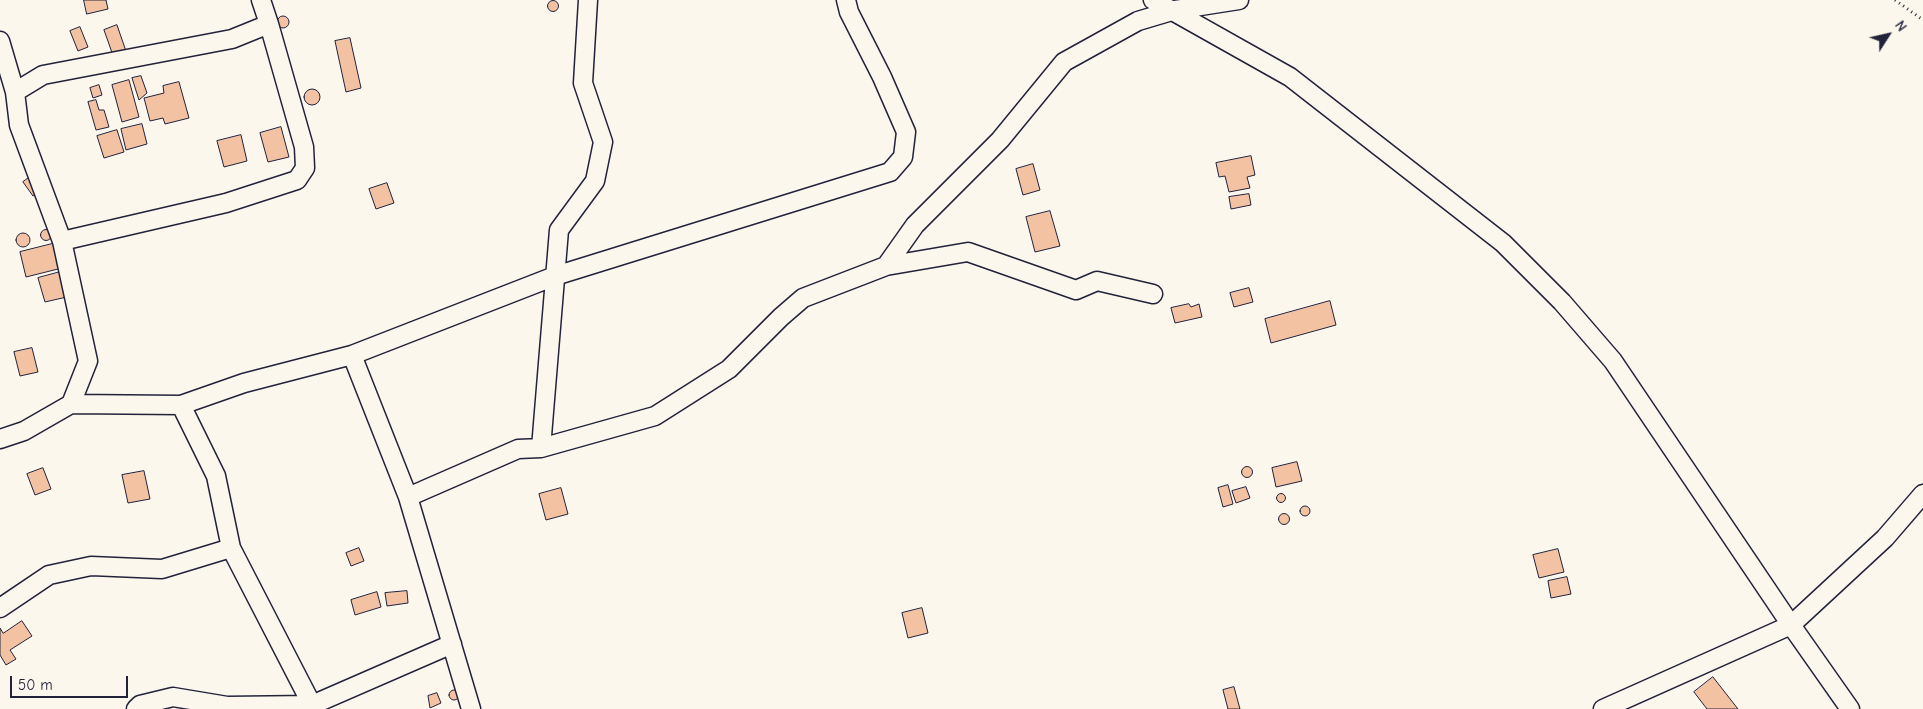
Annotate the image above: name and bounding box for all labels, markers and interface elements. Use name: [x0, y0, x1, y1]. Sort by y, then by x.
north arrow: [1863, 10, 1913, 60]
text: N: [1891, 17, 1910, 35]
scale bar: [12, 666, 130, 698]
text: 50 m: [18, 676, 53, 694]

